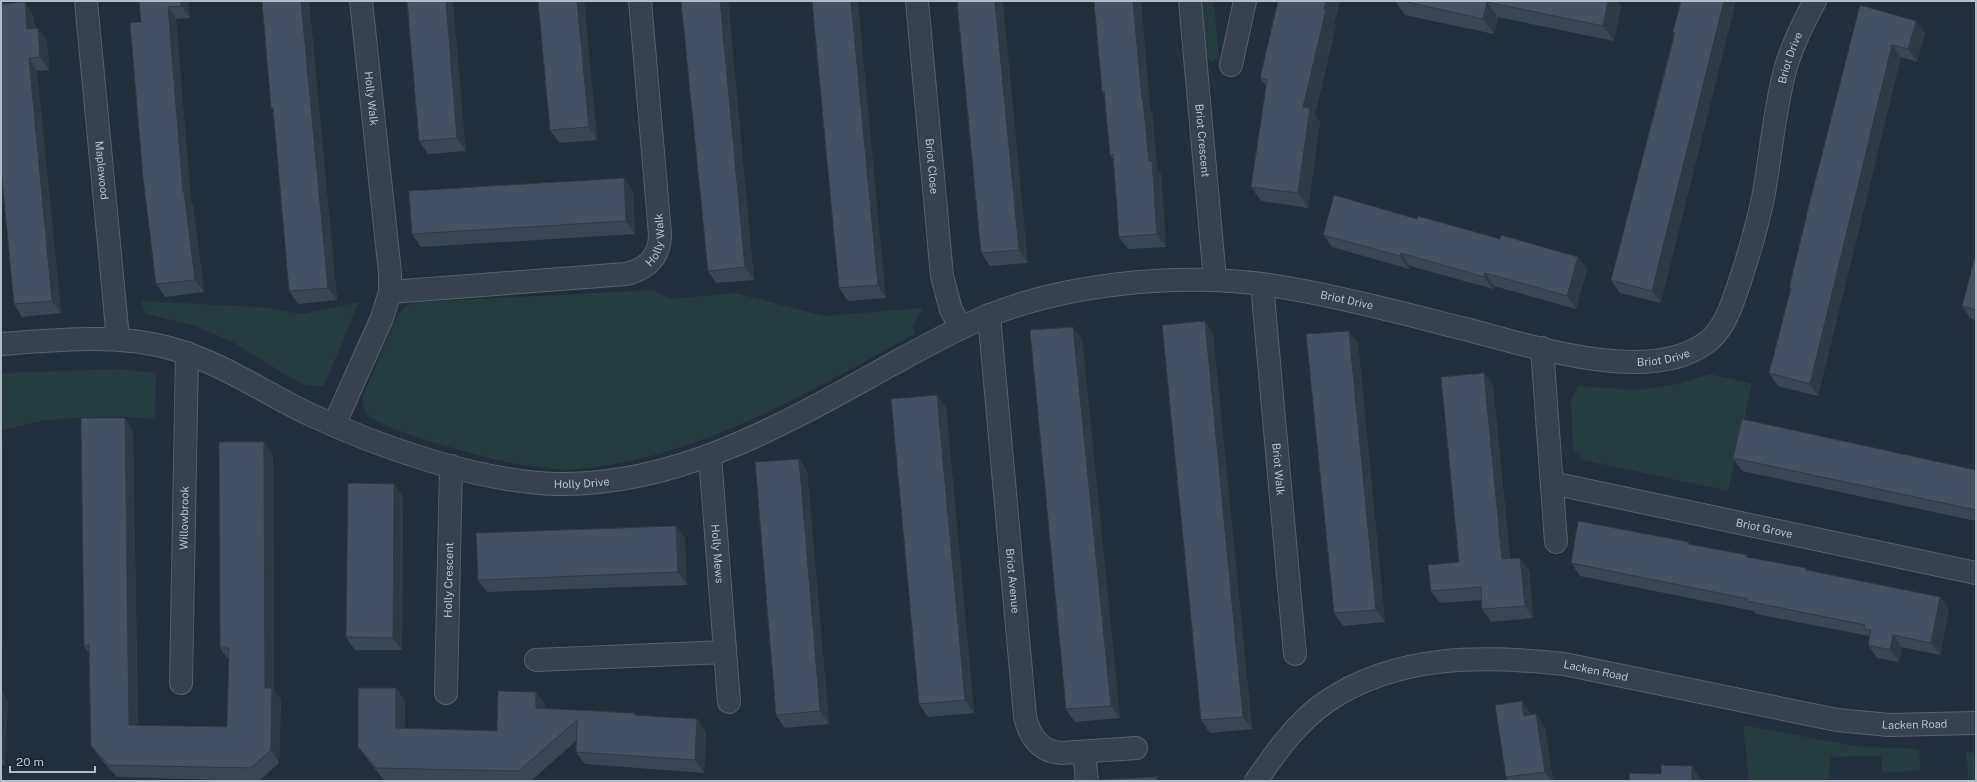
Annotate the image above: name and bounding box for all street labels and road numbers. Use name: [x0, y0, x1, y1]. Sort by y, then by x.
street label: Briot Drive: [1776, 30, 1804, 85]
street label: Holly Walk: [363, 71, 380, 126]
street label: Briot Crescent: [1193, 103, 1212, 178]
street label: Briot Close: [924, 138, 941, 195]
street label: Maplewood: [93, 140, 111, 200]
street label: Holly Walk: [643, 213, 666, 269]
street label: Briot Drive: [1319, 288, 1375, 312]
street label: Briot Drive: [1637, 347, 1692, 368]
street label: Briot Walk: [1270, 442, 1287, 496]
street label: Holly Drive: [554, 475, 610, 490]
street label: Willowbrook: [177, 486, 191, 550]
street label: Briot Grove: [1735, 516, 1794, 540]
street label: Holly Mews: [709, 524, 726, 584]
street label: Holly Crescent: [442, 542, 455, 618]
street label: Briot Avenue: [1004, 548, 1022, 614]
street label: Lacken Road: [1563, 658, 1629, 683]
street label: Lacken Road: [1881, 718, 1947, 731]

